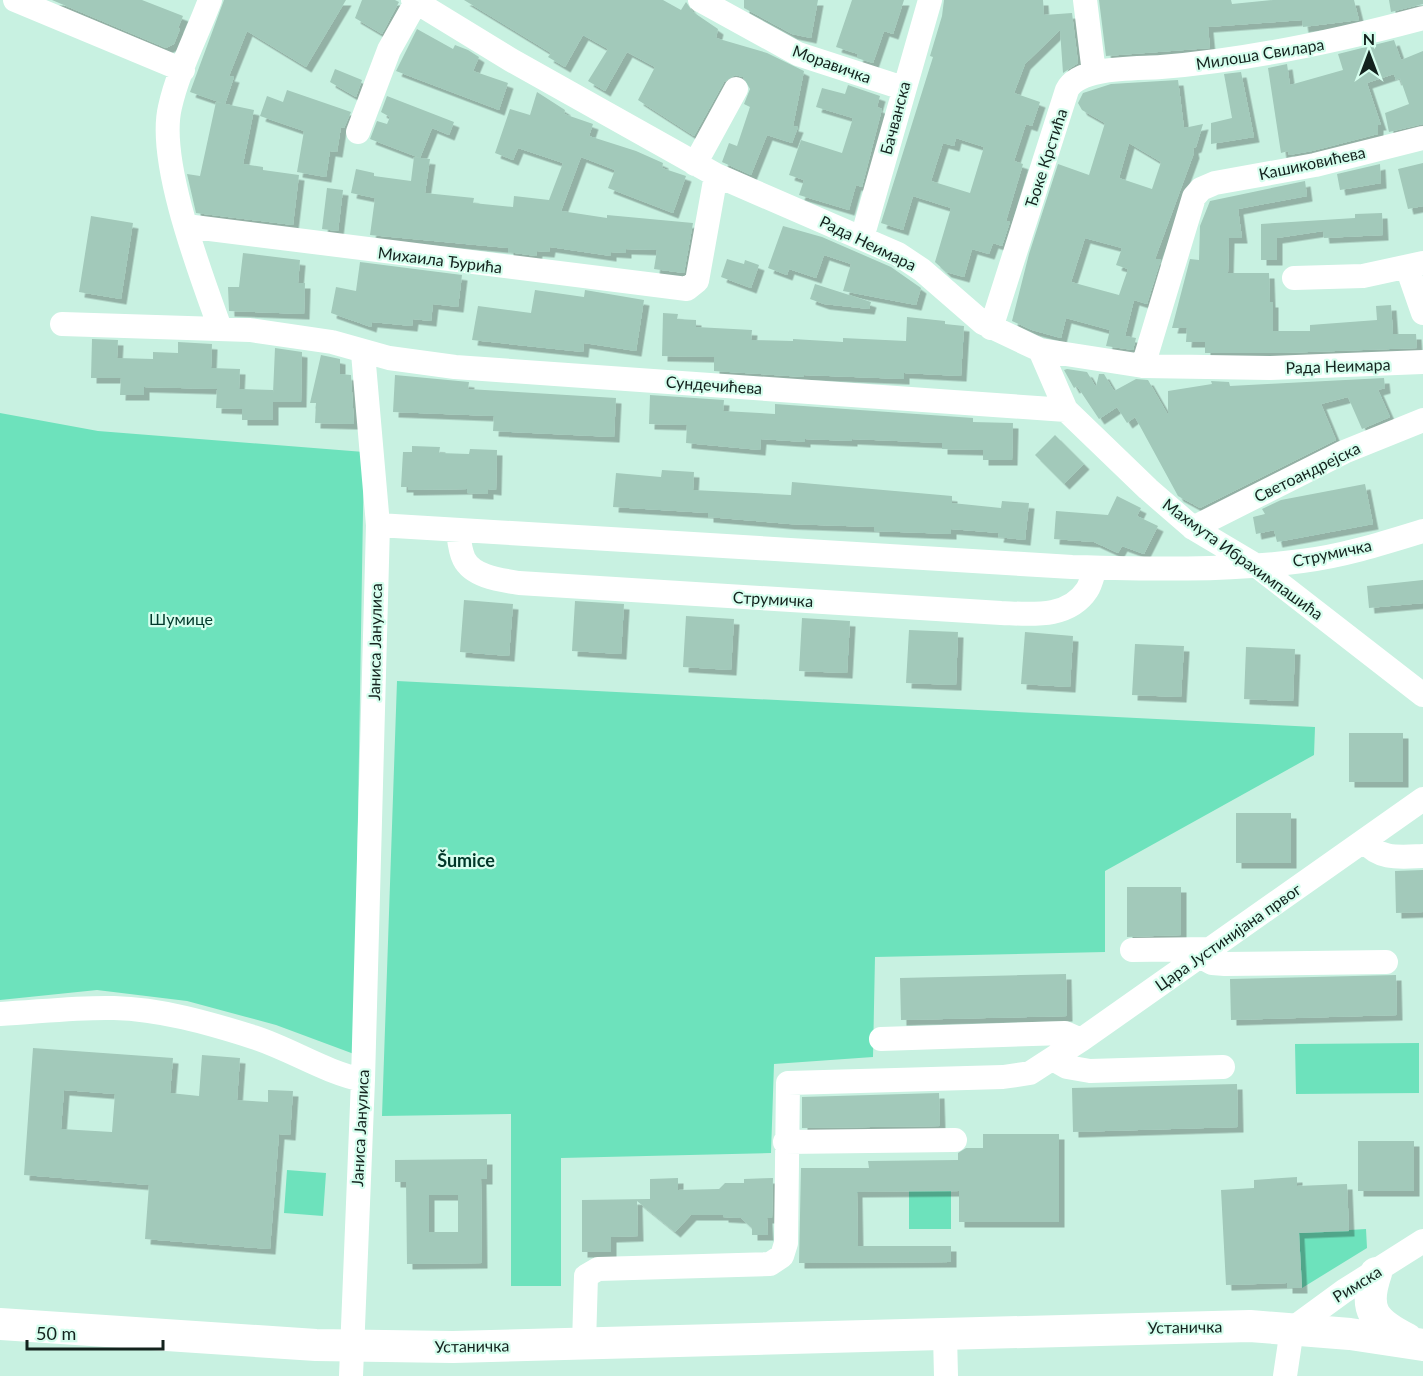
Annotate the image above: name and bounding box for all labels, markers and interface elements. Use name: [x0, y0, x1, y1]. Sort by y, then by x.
north arrow: [1339, 24, 1399, 84]
text: N: [1363, 29, 1375, 48]
street label: Милоша Свилара: [1194, 34, 1325, 73]
street label: Моравичка: [790, 41, 874, 87]
street label: Бачванска: [876, 79, 913, 156]
street label: Ђоке Крстића: [1021, 106, 1070, 210]
street label: Кашиковићева: [1257, 142, 1367, 183]
street label: Рада Неимара: [817, 211, 920, 274]
street label: Михаила Ђурића: [377, 242, 503, 277]
street label: Рада Неимара: [1285, 354, 1391, 377]
street label: Сундечићева: [665, 372, 763, 397]
street label: Светоандрејска: [1251, 438, 1363, 505]
street label: Махмута Ибрахимпашића: [1160, 494, 1327, 623]
street label: Струмичка: [1291, 535, 1373, 570]
street label: Јаниса Јанулиса: [364, 583, 385, 701]
street label: Струмичка: [732, 587, 814, 610]
park label: Шумице: [149, 609, 213, 628]
district label: Šumice: [437, 849, 495, 871]
street label: Цара Јустинијана првог: [1151, 879, 1305, 994]
street label: Јаниса Јанулиса: [347, 1069, 372, 1187]
street label: Римска: [1329, 1261, 1385, 1306]
scale bar: [27, 1313, 164, 1351]
street label: Устаничка: [1147, 1316, 1223, 1337]
text: 50 m: [36, 1322, 76, 1344]
street label: Устаничка: [434, 1335, 510, 1356]

